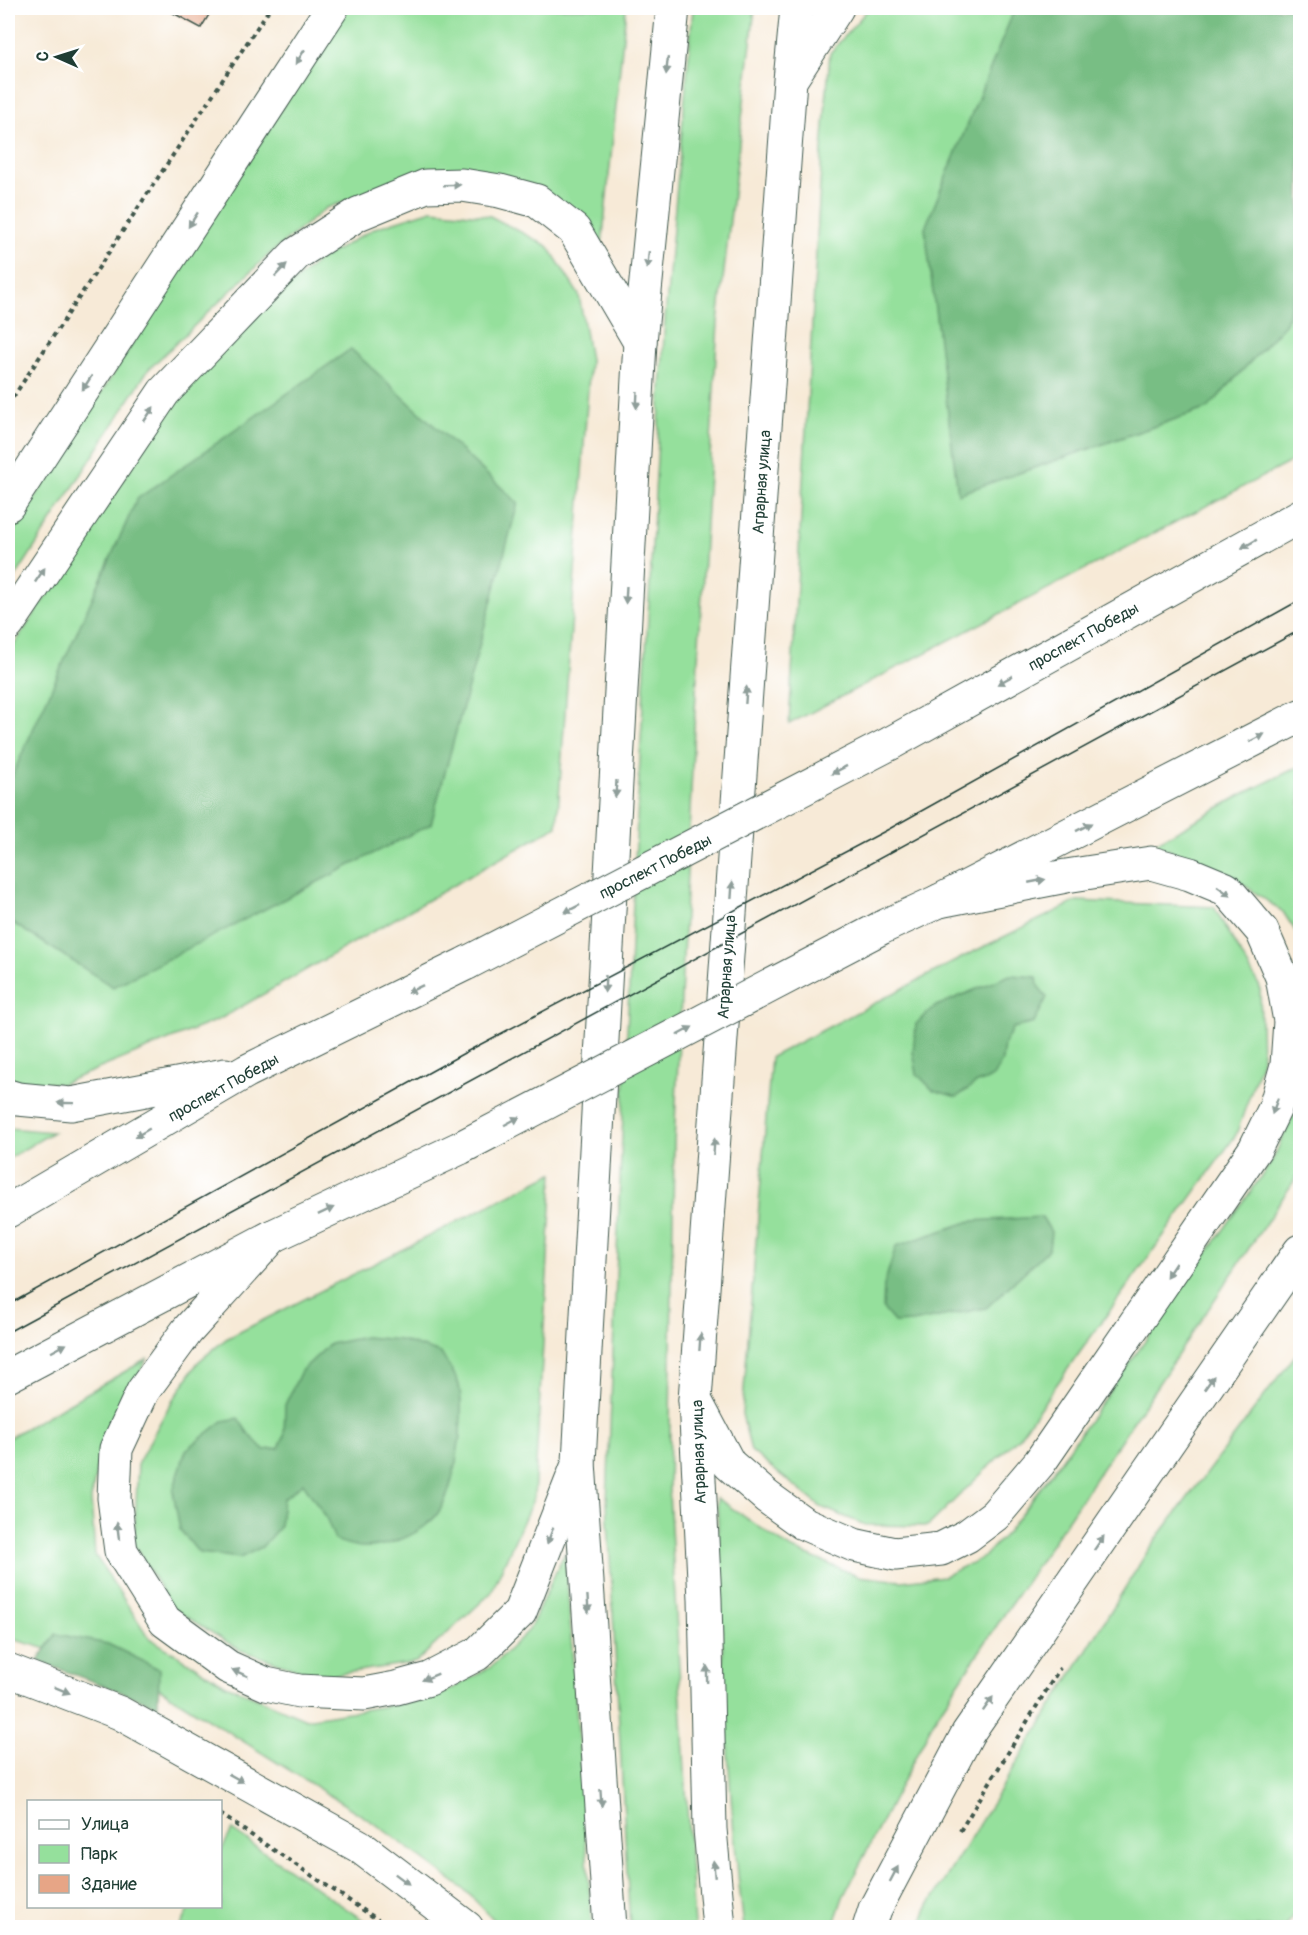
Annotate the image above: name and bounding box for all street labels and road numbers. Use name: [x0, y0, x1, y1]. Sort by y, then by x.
street label: Аграрная улица: [748, 429, 776, 535]
street label: проспект Победы: [1025, 598, 1142, 676]
street label: проспект Победы: [596, 830, 715, 904]
street label: Аграрная улица: [713, 914, 741, 1020]
street label: проспект Победы: [165, 1049, 282, 1127]
street label: Аграрная улица: [687, 1399, 711, 1505]

